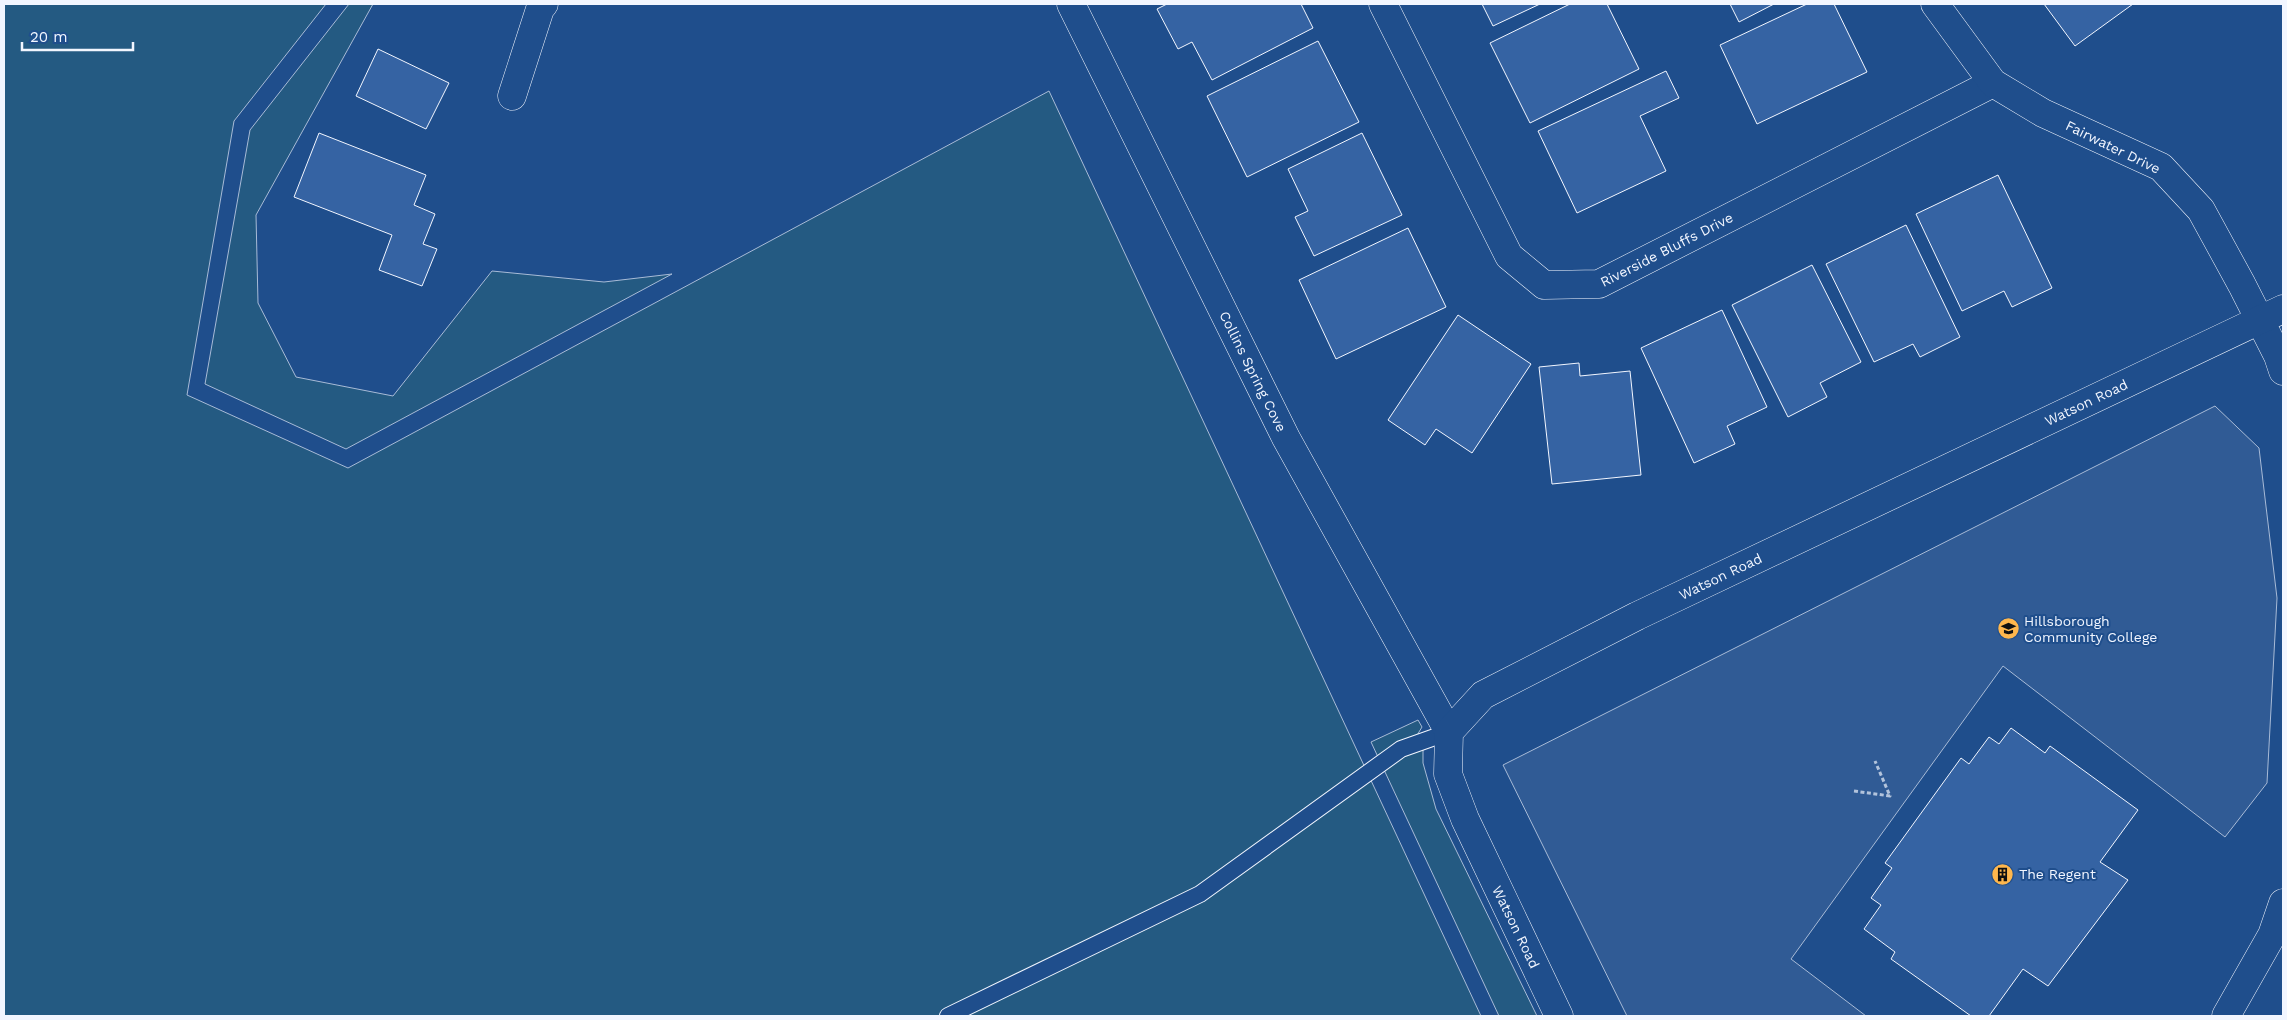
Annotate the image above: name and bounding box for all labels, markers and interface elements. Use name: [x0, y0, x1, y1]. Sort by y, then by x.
scale bar: [22, 20, 134, 52]
text: 20 m: [30, 28, 68, 46]
street label: Fairwater Drive: [2063, 117, 2163, 177]
street label: Riverside Bluffs Drive: [1598, 209, 1735, 290]
street label: Collins Spring Cove: [1216, 308, 1290, 434]
street label: Watson Road: [2042, 376, 2130, 429]
street label: Watson Road: [1676, 550, 1764, 603]
place label: Hillsborough Community College: [2024, 613, 2157, 645]
school or university icon: Hillsborough Community College: [1996, 617, 2020, 641]
building icon: The Regent: [1991, 862, 2015, 886]
place label: The Regent: [2019, 866, 2096, 882]
street label: Watson Road: [1489, 883, 1543, 971]

